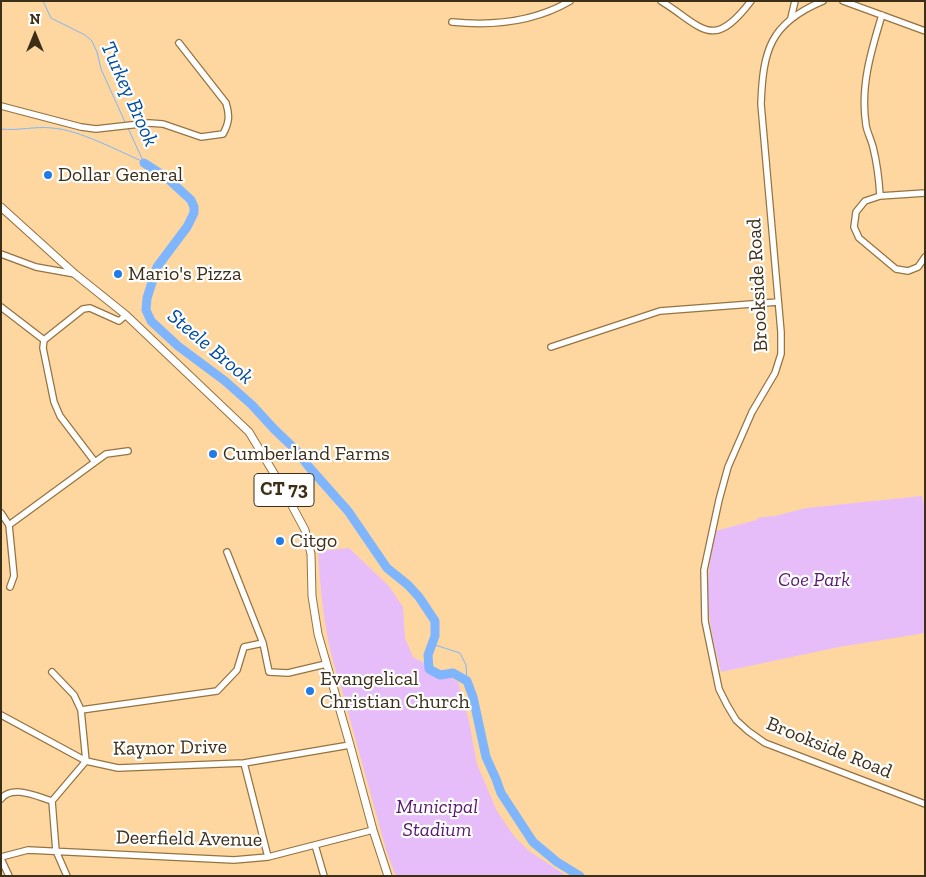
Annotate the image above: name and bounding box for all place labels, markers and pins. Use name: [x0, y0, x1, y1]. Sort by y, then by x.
place label: Dollar General: [58, 163, 183, 187]
marker: Dollar General: [42, 169, 54, 181]
place label: Mario's Pizza: [128, 262, 242, 286]
marker: Mario's Pizza: [112, 268, 124, 280]
place label: Cumberland Farms: [223, 442, 390, 466]
marker: Cumberland Farms: [207, 448, 219, 460]
place label: Citgo: [290, 529, 337, 553]
marker: Citgo: [274, 535, 286, 547]
place label: Evangelical Christian Church: [320, 667, 470, 714]
marker: Evangelical Christian Church: [304, 685, 316, 697]

